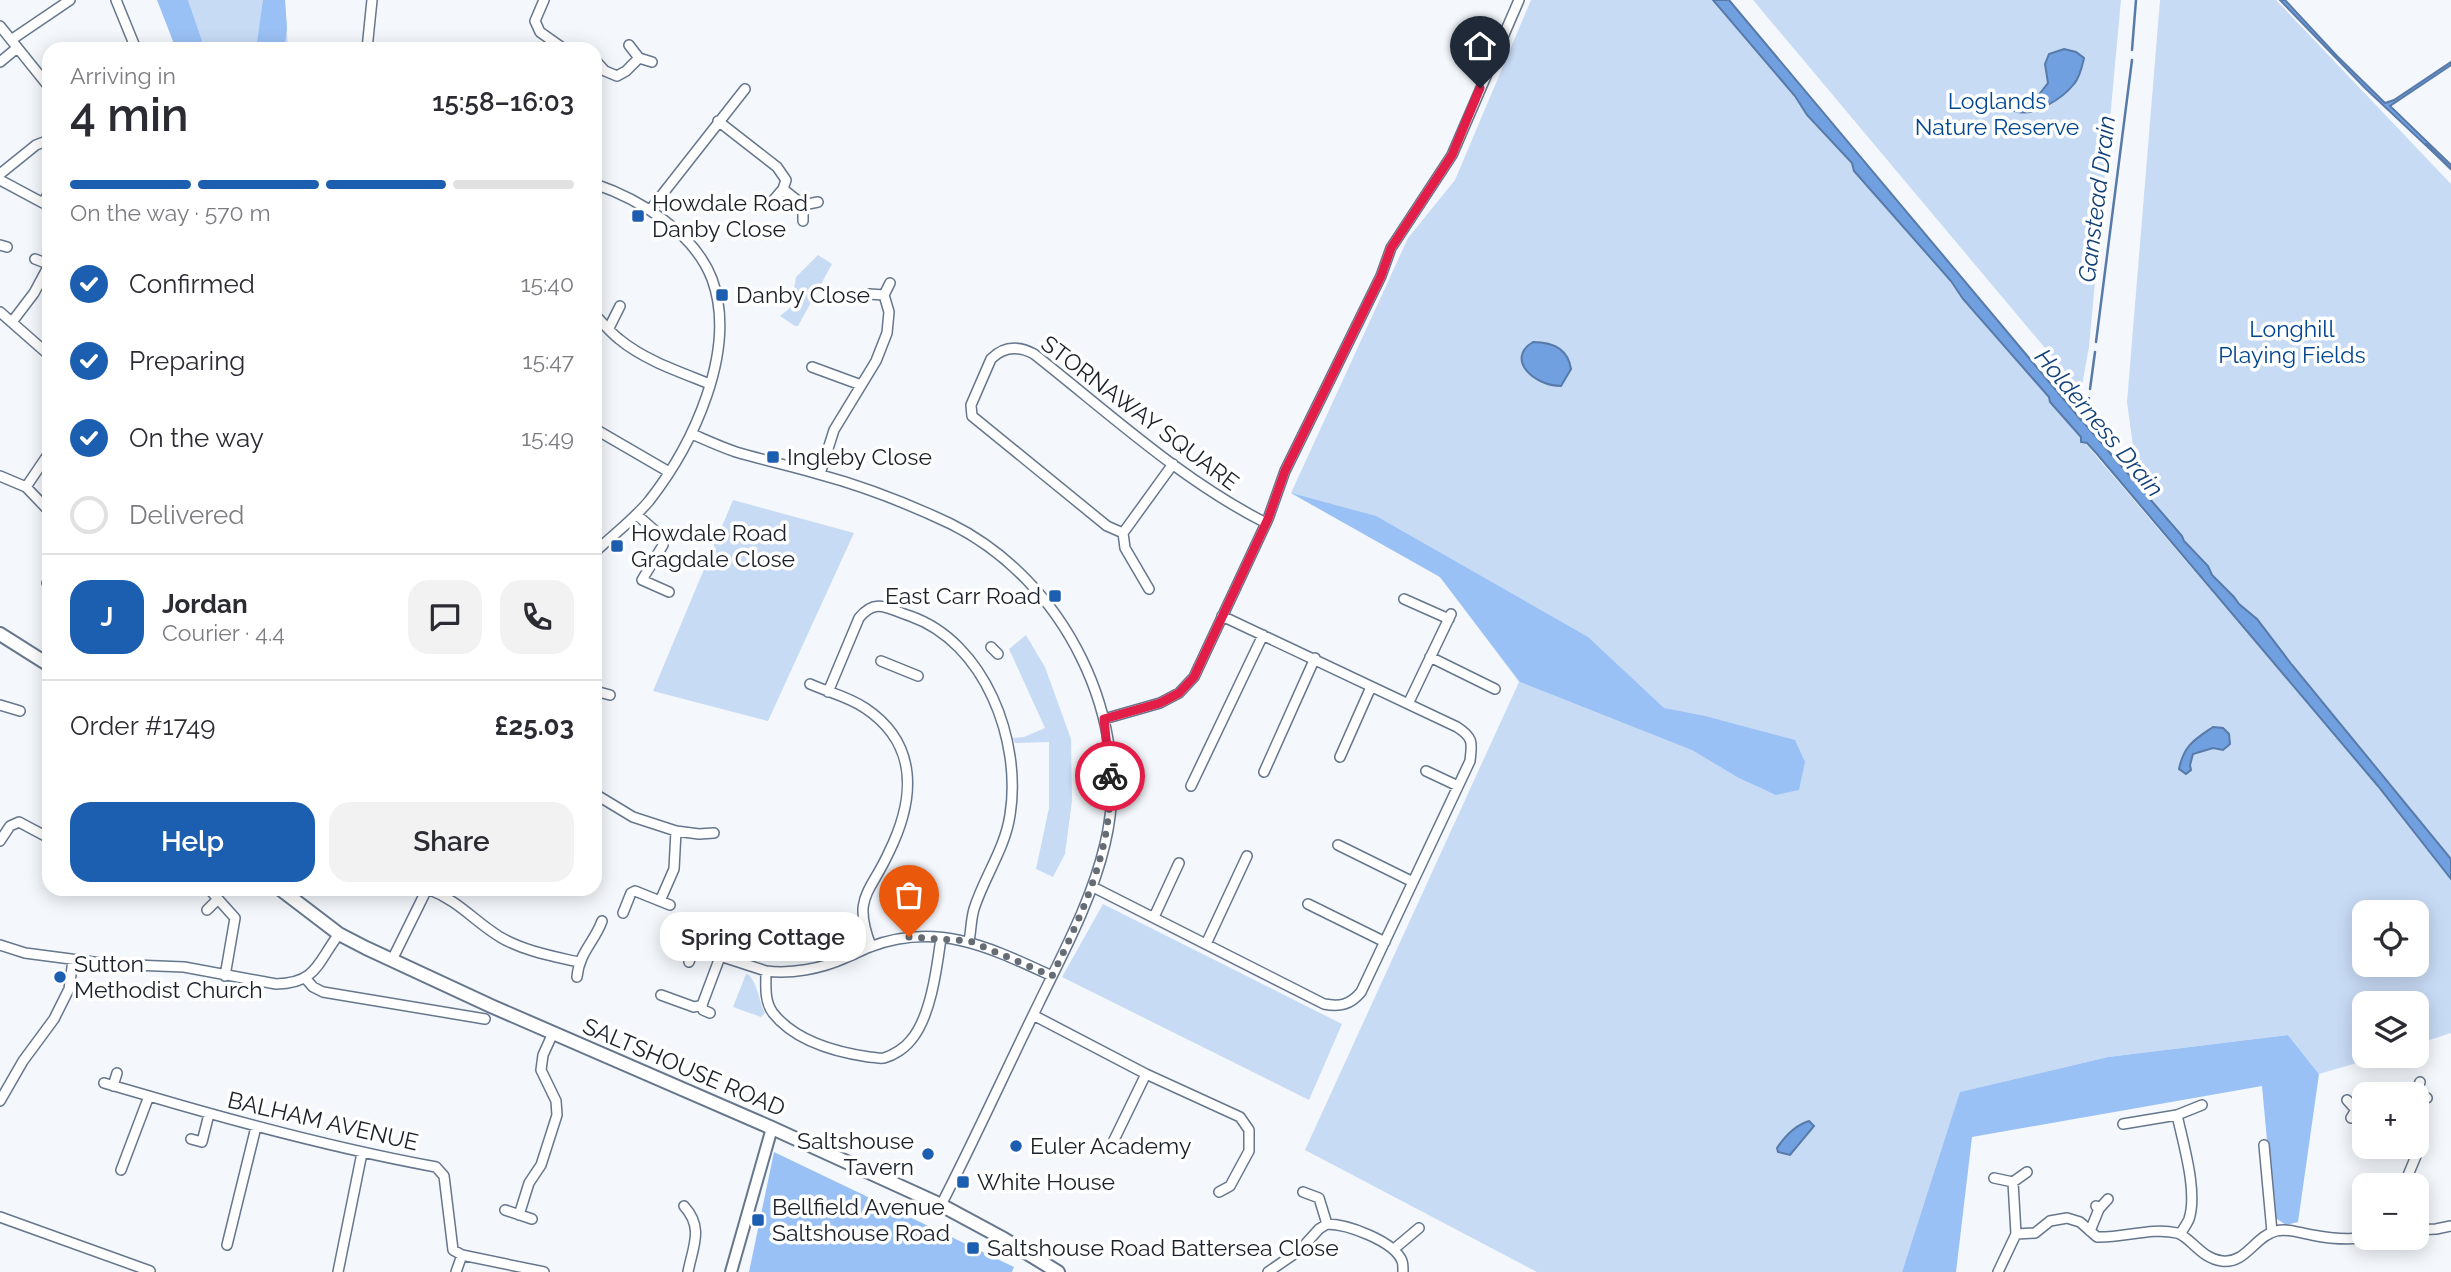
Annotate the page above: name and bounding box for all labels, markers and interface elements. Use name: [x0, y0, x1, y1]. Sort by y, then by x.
pin: [1450, 16, 1510, 88]
icon: home: [1461, 27, 1499, 65]
text: Arriving in: [70, 62, 176, 89]
text: 15:58–16:03: [432, 87, 574, 117]
park label: Loglands Nature Reserve: [1915, 87, 2079, 140]
text: 4 min: [70, 88, 189, 142]
water label: Ganstead Drain: [2072, 114, 2121, 284]
place label: Howdale Road Danby Close: [652, 189, 808, 242]
text: On the way · 570 m: [70, 199, 271, 226]
marker: Howdale Road Danby Close: [630, 208, 646, 224]
icon: check: [70, 265, 108, 303]
text: Confirmed: [129, 269, 255, 299]
text: 15:40: [521, 270, 574, 297]
place label: Danby Close: [736, 281, 870, 308]
marker: Danby Close: [714, 287, 730, 303]
park label: Longhill Playing Fields: [2218, 315, 2366, 368]
street label: STORNAWAY SQUARE: [1036, 329, 1244, 496]
icon: check: [70, 342, 108, 380]
water label: Holderness Drain: [2029, 343, 2170, 503]
text: Preparing: [129, 346, 245, 376]
text: 15:47: [523, 347, 574, 374]
icon: check: [70, 419, 108, 457]
text: On the way: [129, 423, 264, 453]
text: 15:49: [521, 424, 574, 451]
place label: Ingleby Close: [787, 443, 932, 470]
marker: Ingleby Close: [765, 449, 781, 465]
text: Delivered: [129, 500, 244, 530]
place label: Howdale Road Gragdale Close: [631, 519, 795, 572]
marker: Howdale Road Gragdale Close: [609, 538, 625, 554]
button: chat: [408, 580, 482, 654]
button: phone: [500, 580, 574, 654]
place label: East Carr Road: [885, 582, 1041, 609]
marker: East Carr Road: [1047, 588, 1063, 604]
text: Jordan: [162, 589, 248, 619]
text: J: [101, 602, 113, 632]
text: Courier · 4.4: [162, 619, 285, 646]
text: Order #1749: [70, 711, 215, 741]
text: £25.03: [494, 711, 574, 741]
courier: [1075, 741, 1145, 811]
icon: bike: [1091, 757, 1129, 795]
button: Help: [70, 802, 315, 882]
button: Share: [329, 802, 574, 882]
pin: [879, 865, 939, 937]
icon: bag: [890, 876, 928, 914]
map controls: [2352, 900, 2429, 1250]
button: locate: [2352, 900, 2429, 977]
callout: Spring Cottage: [660, 912, 867, 962]
text: Spring Cottage: [681, 923, 845, 950]
place label: Sutton Methodist Church: [74, 950, 263, 1003]
marker: Sutton Methodist Church: [52, 969, 68, 985]
button: layers: [2352, 991, 2429, 1068]
street label: SALTSHOUSE ROAD: [579, 1012, 789, 1121]
button: +: [2352, 1082, 2429, 1159]
street label: BALHAM AVENUE: [225, 1085, 421, 1156]
place label: Saltshouse Tavern: [797, 1127, 914, 1180]
place label: Euler Academy: [1030, 1132, 1191, 1159]
marker: Euler Academy: [1008, 1138, 1024, 1154]
marker: Saltshouse Tavern: [920, 1146, 936, 1162]
place label: White House: [977, 1168, 1115, 1195]
button: −: [2352, 1173, 2429, 1250]
marker: White House: [955, 1174, 971, 1190]
place label: Bellfield Avenue Saltshouse Road: [772, 1193, 950, 1246]
marker: Bellfield Avenue Saltshouse Road: [750, 1212, 766, 1228]
place label: Saltshouse Road Battersea Close: [987, 1234, 1339, 1261]
marker: Saltshouse Road Battersea Close: [965, 1240, 981, 1256]

